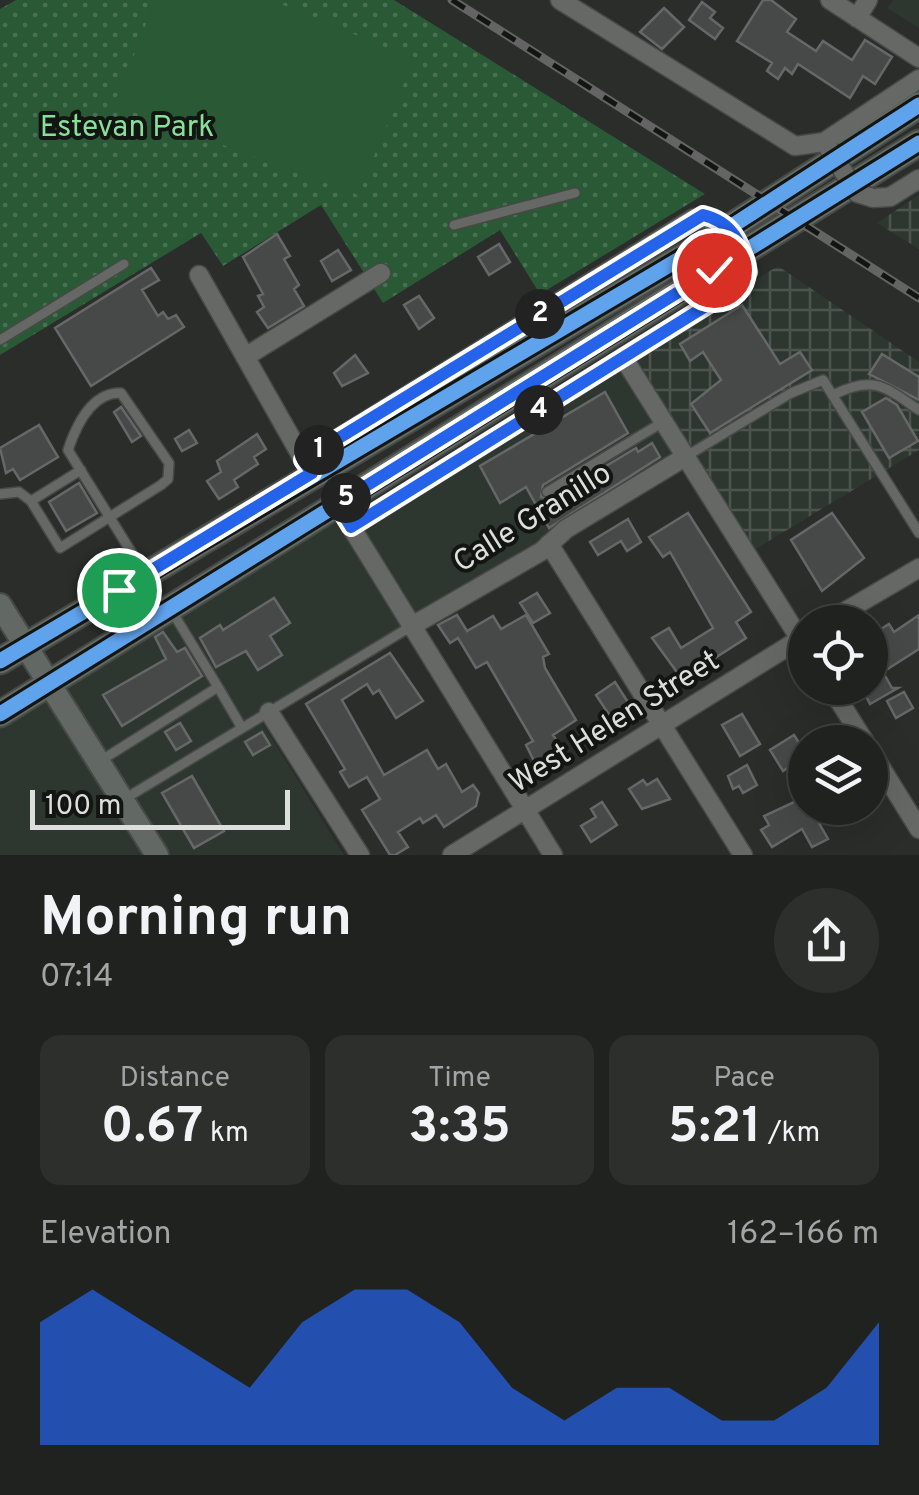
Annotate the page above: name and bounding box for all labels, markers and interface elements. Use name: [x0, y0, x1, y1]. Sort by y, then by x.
park label: Estevan Park: [40, 110, 214, 147]
pin: [672, 228, 757, 313]
icon: check: [687, 243, 742, 298]
pin: 2: [515, 289, 565, 339]
text: 2: [531, 296, 549, 332]
pin: 4: [514, 385, 564, 435]
text: 4: [530, 392, 548, 428]
pin: 1: [294, 425, 344, 475]
text: 1: [313, 432, 325, 468]
street label: Calle Granillo: [447, 456, 619, 582]
pin: 5: [321, 473, 371, 523]
text: 5: [337, 480, 355, 516]
pin: [77, 548, 162, 633]
icon: arrive: [92, 563, 147, 618]
map controls: [788, 605, 888, 825]
button: locate: [788, 605, 888, 705]
street label: West Helen Street: [503, 644, 727, 802]
button: layers: [788, 725, 888, 825]
scale bar: [30, 785, 290, 830]
text: 100 m: [45, 789, 121, 825]
text: Morning run: [40, 885, 352, 955]
button: share: [774, 888, 879, 993]
text: 07:14: [40, 958, 113, 998]
text: Distance: [120, 1061, 230, 1097]
text: Time: [428, 1061, 491, 1097]
text: Pace: [713, 1061, 775, 1097]
text: 0.67: [101, 1097, 203, 1160]
text: 3:35: [408, 1097, 511, 1160]
text: 5:21: [668, 1097, 761, 1160]
text: km: [203, 1116, 249, 1152]
text: /km: [761, 1116, 820, 1152]
text: Elevation: [40, 1215, 172, 1255]
text: 162–166 m: [727, 1215, 879, 1255]

